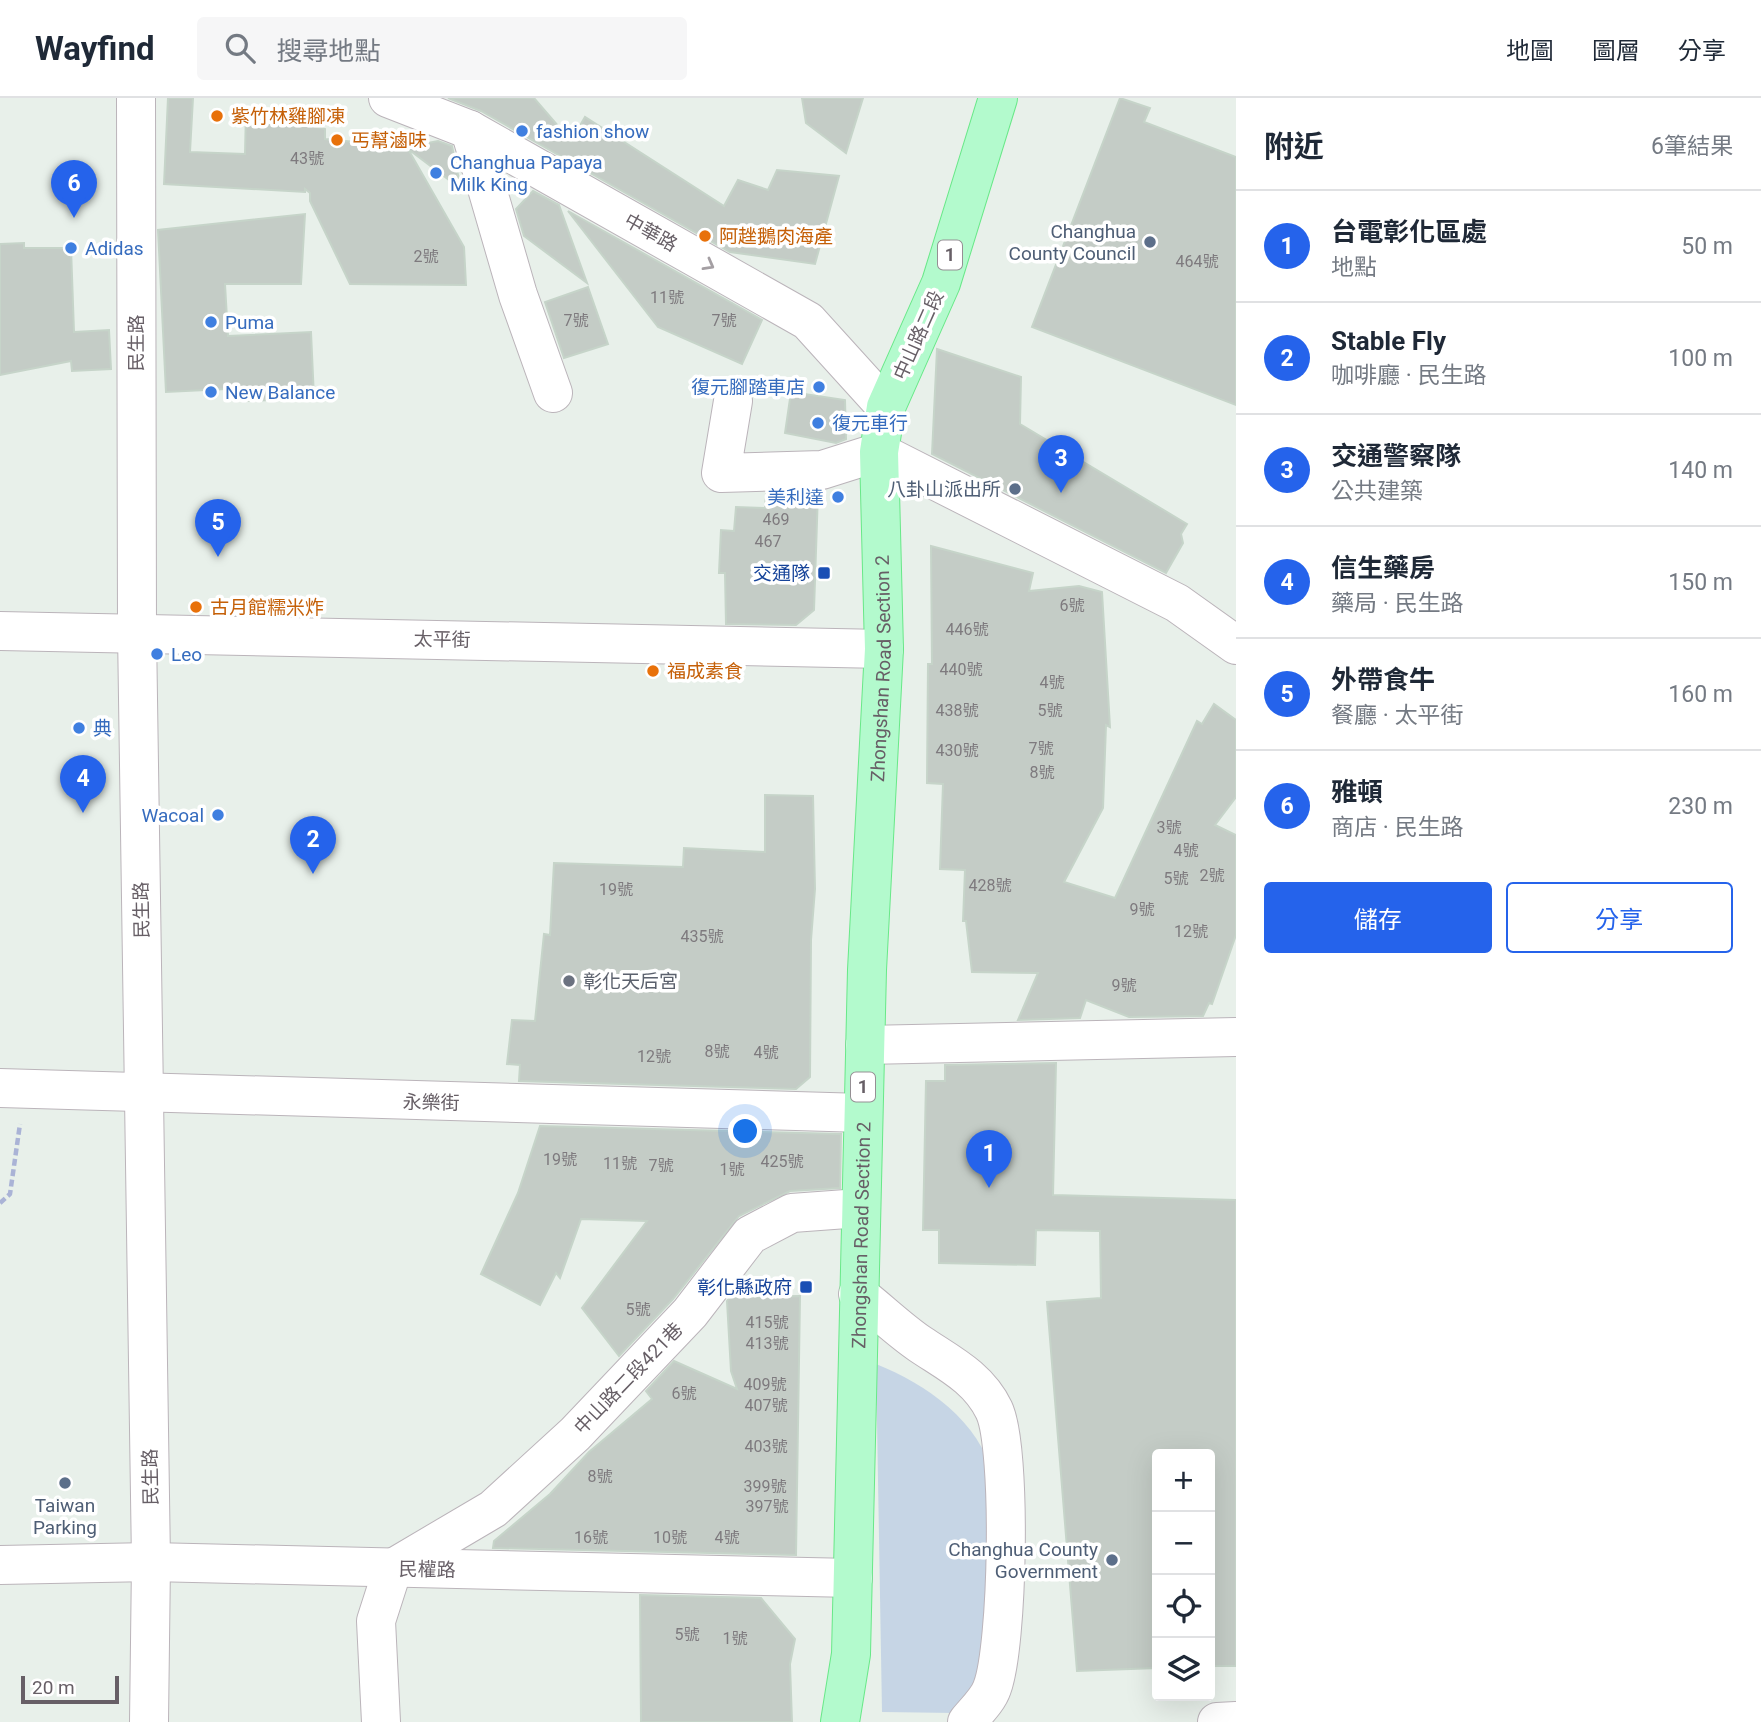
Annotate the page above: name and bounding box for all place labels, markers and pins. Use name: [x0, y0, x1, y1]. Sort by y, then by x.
place label: 紫竹林雞腳凍: [231, 105, 345, 128]
marker: 紫竹林雞腳凍: [209, 108, 225, 124]
place label: fashion show: [536, 120, 649, 143]
marker: fashion show: [514, 123, 530, 139]
place label: 丐幫滷味: [351, 129, 427, 152]
marker: 丐幫滷味: [329, 132, 345, 148]
place label: Changhua Papaya Milk King: [450, 151, 603, 196]
pin: 6: [51, 160, 97, 218]
marker: Changhua Papaya Milk King: [428, 165, 444, 181]
place label: Changhua County Council: [1009, 220, 1136, 265]
place label: 阿趖鵝肉海產: [719, 225, 833, 248]
marker: 阿趖鵝肉海產: [697, 228, 713, 244]
marker: Changhua County Council: [1142, 234, 1158, 250]
place label: Adidas: [85, 237, 144, 260]
marker: Adidas: [63, 240, 79, 256]
place label: Puma: [225, 311, 274, 334]
marker: Puma: [203, 314, 219, 330]
place label: 復元腳踏車店: [691, 376, 805, 399]
marker: 復元腳踏車店: [811, 379, 827, 395]
place label: New Balance: [225, 381, 335, 404]
marker: New Balance: [203, 384, 219, 400]
place label: 復元車行: [832, 412, 908, 435]
marker: 復元車行: [810, 415, 826, 431]
pin: 3: [1038, 435, 1084, 493]
place label: 八卦山派出所: [887, 478, 1001, 501]
marker: 八卦山派出所: [1007, 481, 1023, 497]
place label: 美利達: [767, 486, 824, 509]
marker: 美利達: [830, 489, 846, 505]
pin: 5: [195, 499, 241, 557]
place label: 交通隊: [753, 562, 810, 585]
marker: 交通隊: [816, 565, 832, 581]
place label: 古月館糯米炸: [210, 596, 324, 619]
marker: 古月館糯米炸: [188, 599, 204, 615]
place label: Leo: [171, 643, 202, 666]
marker: Leo: [149, 646, 165, 662]
place label: 福成素食: [667, 660, 743, 683]
marker: 福成素食: [645, 663, 661, 679]
place label: 典: [93, 717, 112, 740]
marker: 典: [71, 720, 87, 736]
pin: 4: [60, 755, 106, 813]
place label: Wacoal: [141, 804, 204, 827]
marker: Wacoal: [210, 807, 226, 823]
pin: 2: [290, 816, 336, 874]
place label: 彰化天后宮: [583, 970, 678, 993]
marker: 彰化天后宮: [561, 973, 577, 989]
pin: 1: [966, 1130, 1012, 1188]
place label: 彰化縣政府: [697, 1276, 792, 1299]
marker: 彰化縣政府: [798, 1279, 814, 1295]
marker: Taiwan Parking: [57, 1475, 73, 1491]
place label: Taiwan Parking: [33, 1494, 97, 1539]
place label: Changhua County Government: [948, 1538, 1098, 1583]
marker: Changhua County Government: [1104, 1552, 1120, 1568]

